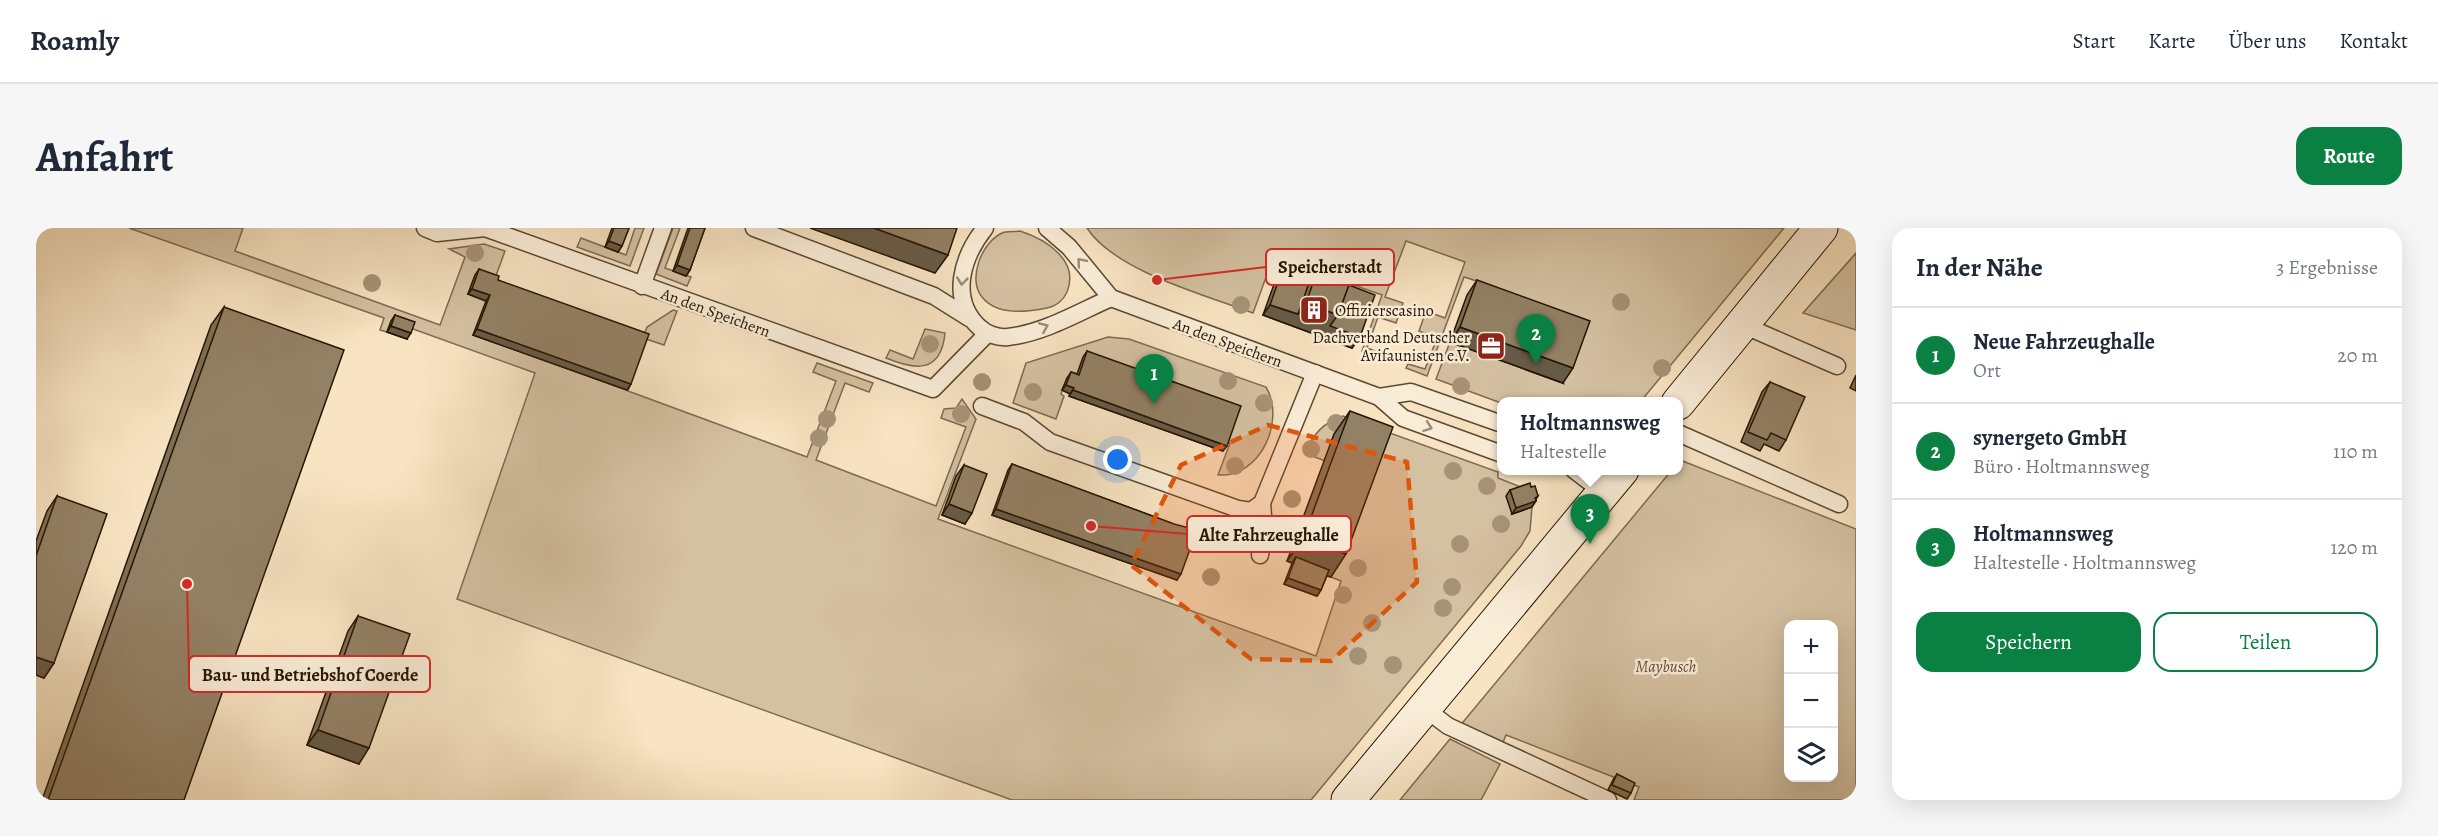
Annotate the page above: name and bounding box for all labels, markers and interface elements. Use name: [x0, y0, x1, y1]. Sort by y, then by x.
text: Roamly: [30, 22, 119, 60]
text: Start: [2073, 27, 2115, 55]
text: Karte: [2148, 27, 2196, 55]
text: Über uns: [2229, 27, 2306, 55]
text: Kontakt: [2339, 27, 2408, 55]
button: Route: [2296, 127, 2402, 185]
text: Anfahrt: [36, 128, 173, 185]
callout: Speicherstadt: [1266, 249, 1394, 285]
text: In der Nähe: [1916, 250, 2043, 285]
text: 3 Ergebnisse: [2276, 254, 2378, 281]
text: Speicherstadt: [1278, 255, 1382, 279]
one-way arrow: [1077, 258, 1088, 269]
one-way arrow: [956, 276, 969, 285]
street label: An den Speichern: [657, 283, 774, 343]
building icon: Offizierscasino: [1298, 294, 1330, 326]
place label: Offizierscasino: [1335, 300, 1434, 322]
street label: An den Speichern: [1169, 313, 1286, 373]
pin: 2: [1516, 314, 1556, 364]
one-way arrow: [1037, 322, 1048, 334]
place label: Dachverband Deutscher Avifaunisten e.V.: [1313, 327, 1470, 367]
text: Neue Fahrzeughalle: [1973, 327, 2155, 357]
office icon: Dachverband Deutscher Avifaunisten e.V.: [1475, 330, 1507, 362]
text: 1: [1932, 342, 1939, 369]
text: 20 m: [2337, 342, 2378, 369]
pin: 1: [1134, 354, 1174, 404]
text: Ort: [1973, 357, 2001, 384]
popup: [1497, 397, 1683, 475]
text: Holtmannsweg: [1520, 408, 1660, 438]
one-way arrow: [1422, 420, 1433, 433]
text: synergeto GmbH: [1973, 423, 2127, 453]
text: Haltestelle: [1520, 438, 1607, 465]
text: 2: [1931, 438, 1940, 465]
text: 110 m: [2333, 438, 2378, 465]
your location: [1103, 445, 1132, 474]
text: Büro · Holtmannsweg: [1973, 453, 2150, 480]
pin: 3: [1570, 494, 1610, 544]
callout: Alte Fahrzeughalle: [1187, 516, 1351, 552]
text: Holtmannsweg: [1973, 519, 2113, 549]
text: Alte Fahrzeughalle: [1198, 523, 1339, 547]
text: 3: [1931, 534, 1940, 561]
text: 120 m: [2330, 534, 2378, 561]
text: Haltestelle · Holtmannsweg: [1973, 549, 2196, 576]
button: Speichern: [1916, 612, 2141, 672]
button: Teilen: [2153, 612, 2378, 672]
map controls: [1784, 620, 1838, 782]
button: +: [1784, 620, 1838, 674]
callout: Bau- und Betriebshof Coerde: [189, 656, 430, 692]
park label: Maybusch: [1636, 656, 1697, 678]
text: Bau- und Betriebshof Coerde: [202, 663, 418, 687]
button: −: [1784, 674, 1838, 728]
button: layers: [1784, 728, 1838, 782]

